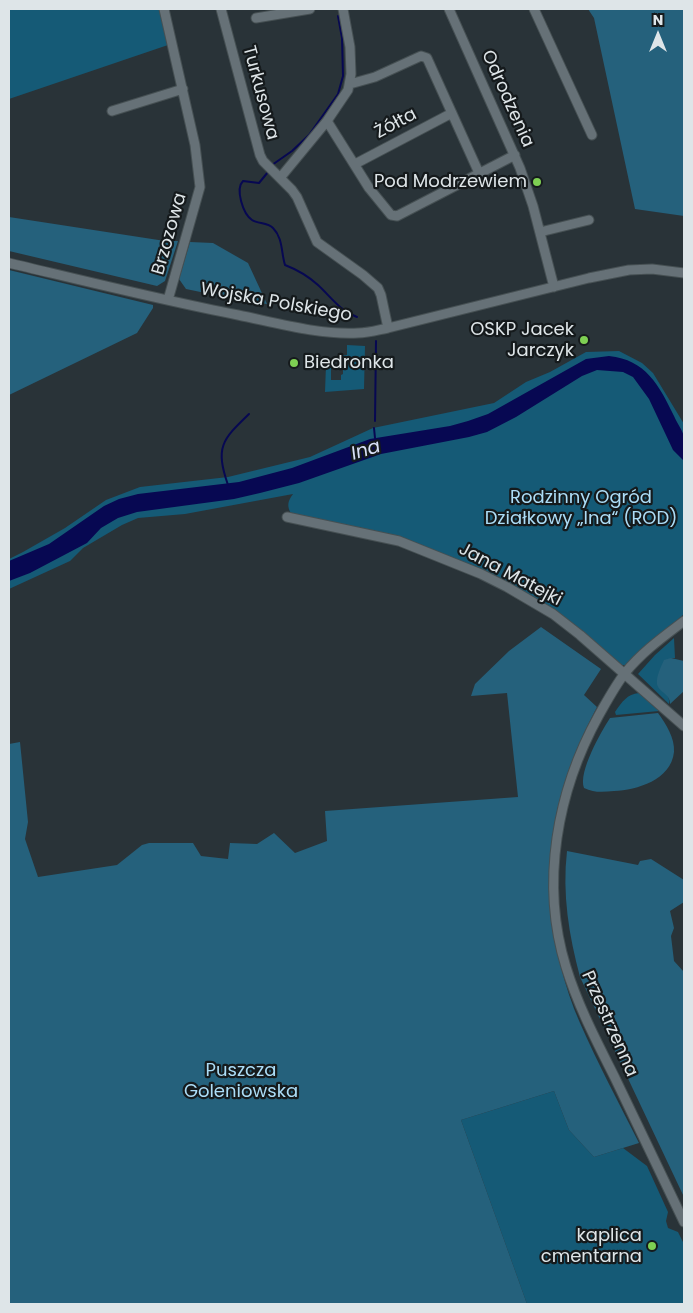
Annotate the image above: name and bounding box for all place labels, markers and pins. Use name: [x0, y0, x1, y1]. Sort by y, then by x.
place label: Pod Modrzewiem: [374, 171, 527, 193]
marker: Pod Modrzewiem: [531, 176, 543, 188]
place label: OSKP Jacek Jarczyk: [470, 319, 574, 362]
marker: OSKP Jacek Jarczyk: [578, 334, 590, 346]
place label: Biedronka: [304, 352, 394, 374]
marker: Biedronka: [288, 357, 300, 369]
place label: kaplica cmentarna: [541, 1225, 642, 1268]
marker: kaplica cmentarna: [646, 1240, 658, 1252]

